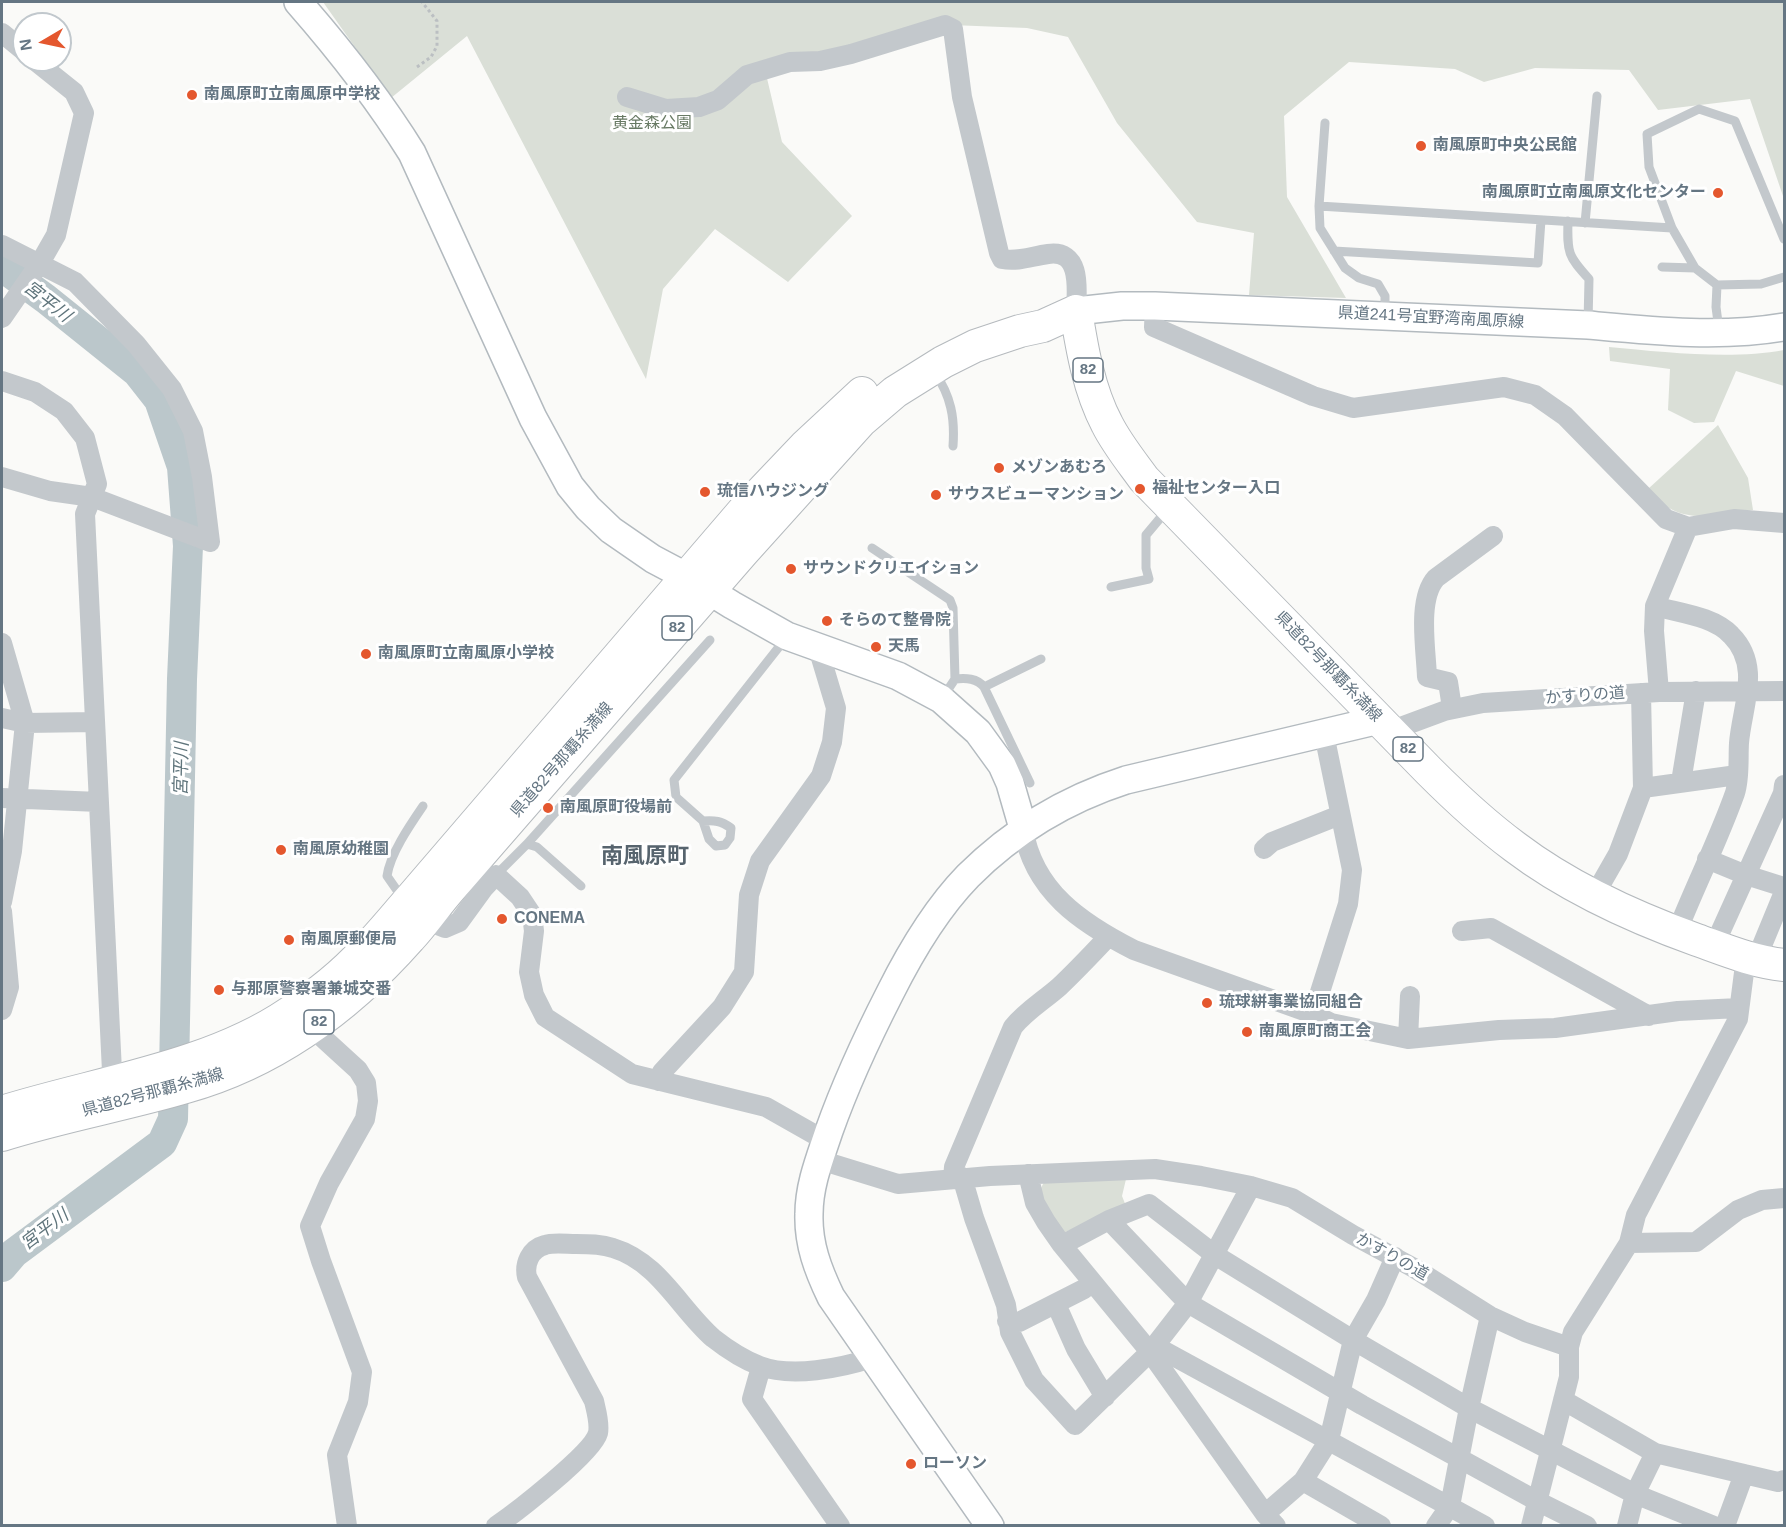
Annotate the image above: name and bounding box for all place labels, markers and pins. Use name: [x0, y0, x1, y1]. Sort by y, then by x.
place label: 南風原町立南風原中学校: [204, 85, 380, 105]
marker: 南風原町立南風原中学校: [185, 88, 199, 102]
place label: 南風原町中央公民館: [1433, 136, 1577, 156]
marker: 南風原町中央公民館: [1414, 139, 1428, 153]
place label: 南風原町立南風原文化センター: [1482, 183, 1706, 203]
marker: 南風原町立南風原文化センター: [1711, 186, 1725, 200]
place label: メゾンあむろ: [1011, 458, 1107, 478]
marker: メゾンあむろ: [992, 461, 1006, 475]
place label: 福祉センター入口: [1152, 479, 1280, 499]
place label: 琉信ハウジング: [717, 482, 829, 502]
marker: 福祉センター入口: [1133, 482, 1147, 496]
marker: 琉信ハウジング: [698, 485, 712, 499]
place label: サウスビューマンション: [948, 485, 1124, 505]
marker: サウスビューマンション: [929, 488, 943, 502]
place label: サウンドクリエイション: [803, 559, 979, 579]
marker: サウンドクリエイション: [784, 562, 798, 576]
place label: そらのて整骨院: [839, 611, 951, 631]
marker: そらのて整骨院: [820, 614, 834, 628]
place label: 天馬: [888, 637, 920, 657]
marker: 天馬: [869, 640, 883, 654]
place label: 南風原町立南風原小学校: [378, 644, 554, 664]
marker: 南風原町立南風原小学校: [359, 647, 373, 661]
place label: 南風原町役場前: [560, 798, 672, 818]
marker: 南風原町役場前: [541, 801, 555, 815]
place label: 南風原幼稚園: [293, 840, 389, 860]
marker: 南風原幼稚園: [274, 843, 288, 857]
place label: CONEMA: [514, 909, 585, 929]
marker: CONEMA: [495, 912, 509, 926]
place label: 南風原郵便局: [301, 930, 397, 950]
marker: 南風原郵便局: [282, 933, 296, 947]
place label: 与那原警察署兼城交番: [231, 980, 391, 1000]
marker: 与那原警察署兼城交番: [212, 983, 226, 997]
place label: 琉球絣事業協同組合: [1219, 993, 1363, 1013]
marker: 琉球絣事業協同組合: [1200, 996, 1214, 1010]
place label: 南風原町商工会: [1259, 1022, 1371, 1042]
marker: 南風原町商工会: [1240, 1025, 1254, 1039]
place label: ローソン: [923, 1454, 987, 1474]
marker: ローソン: [904, 1457, 918, 1471]

